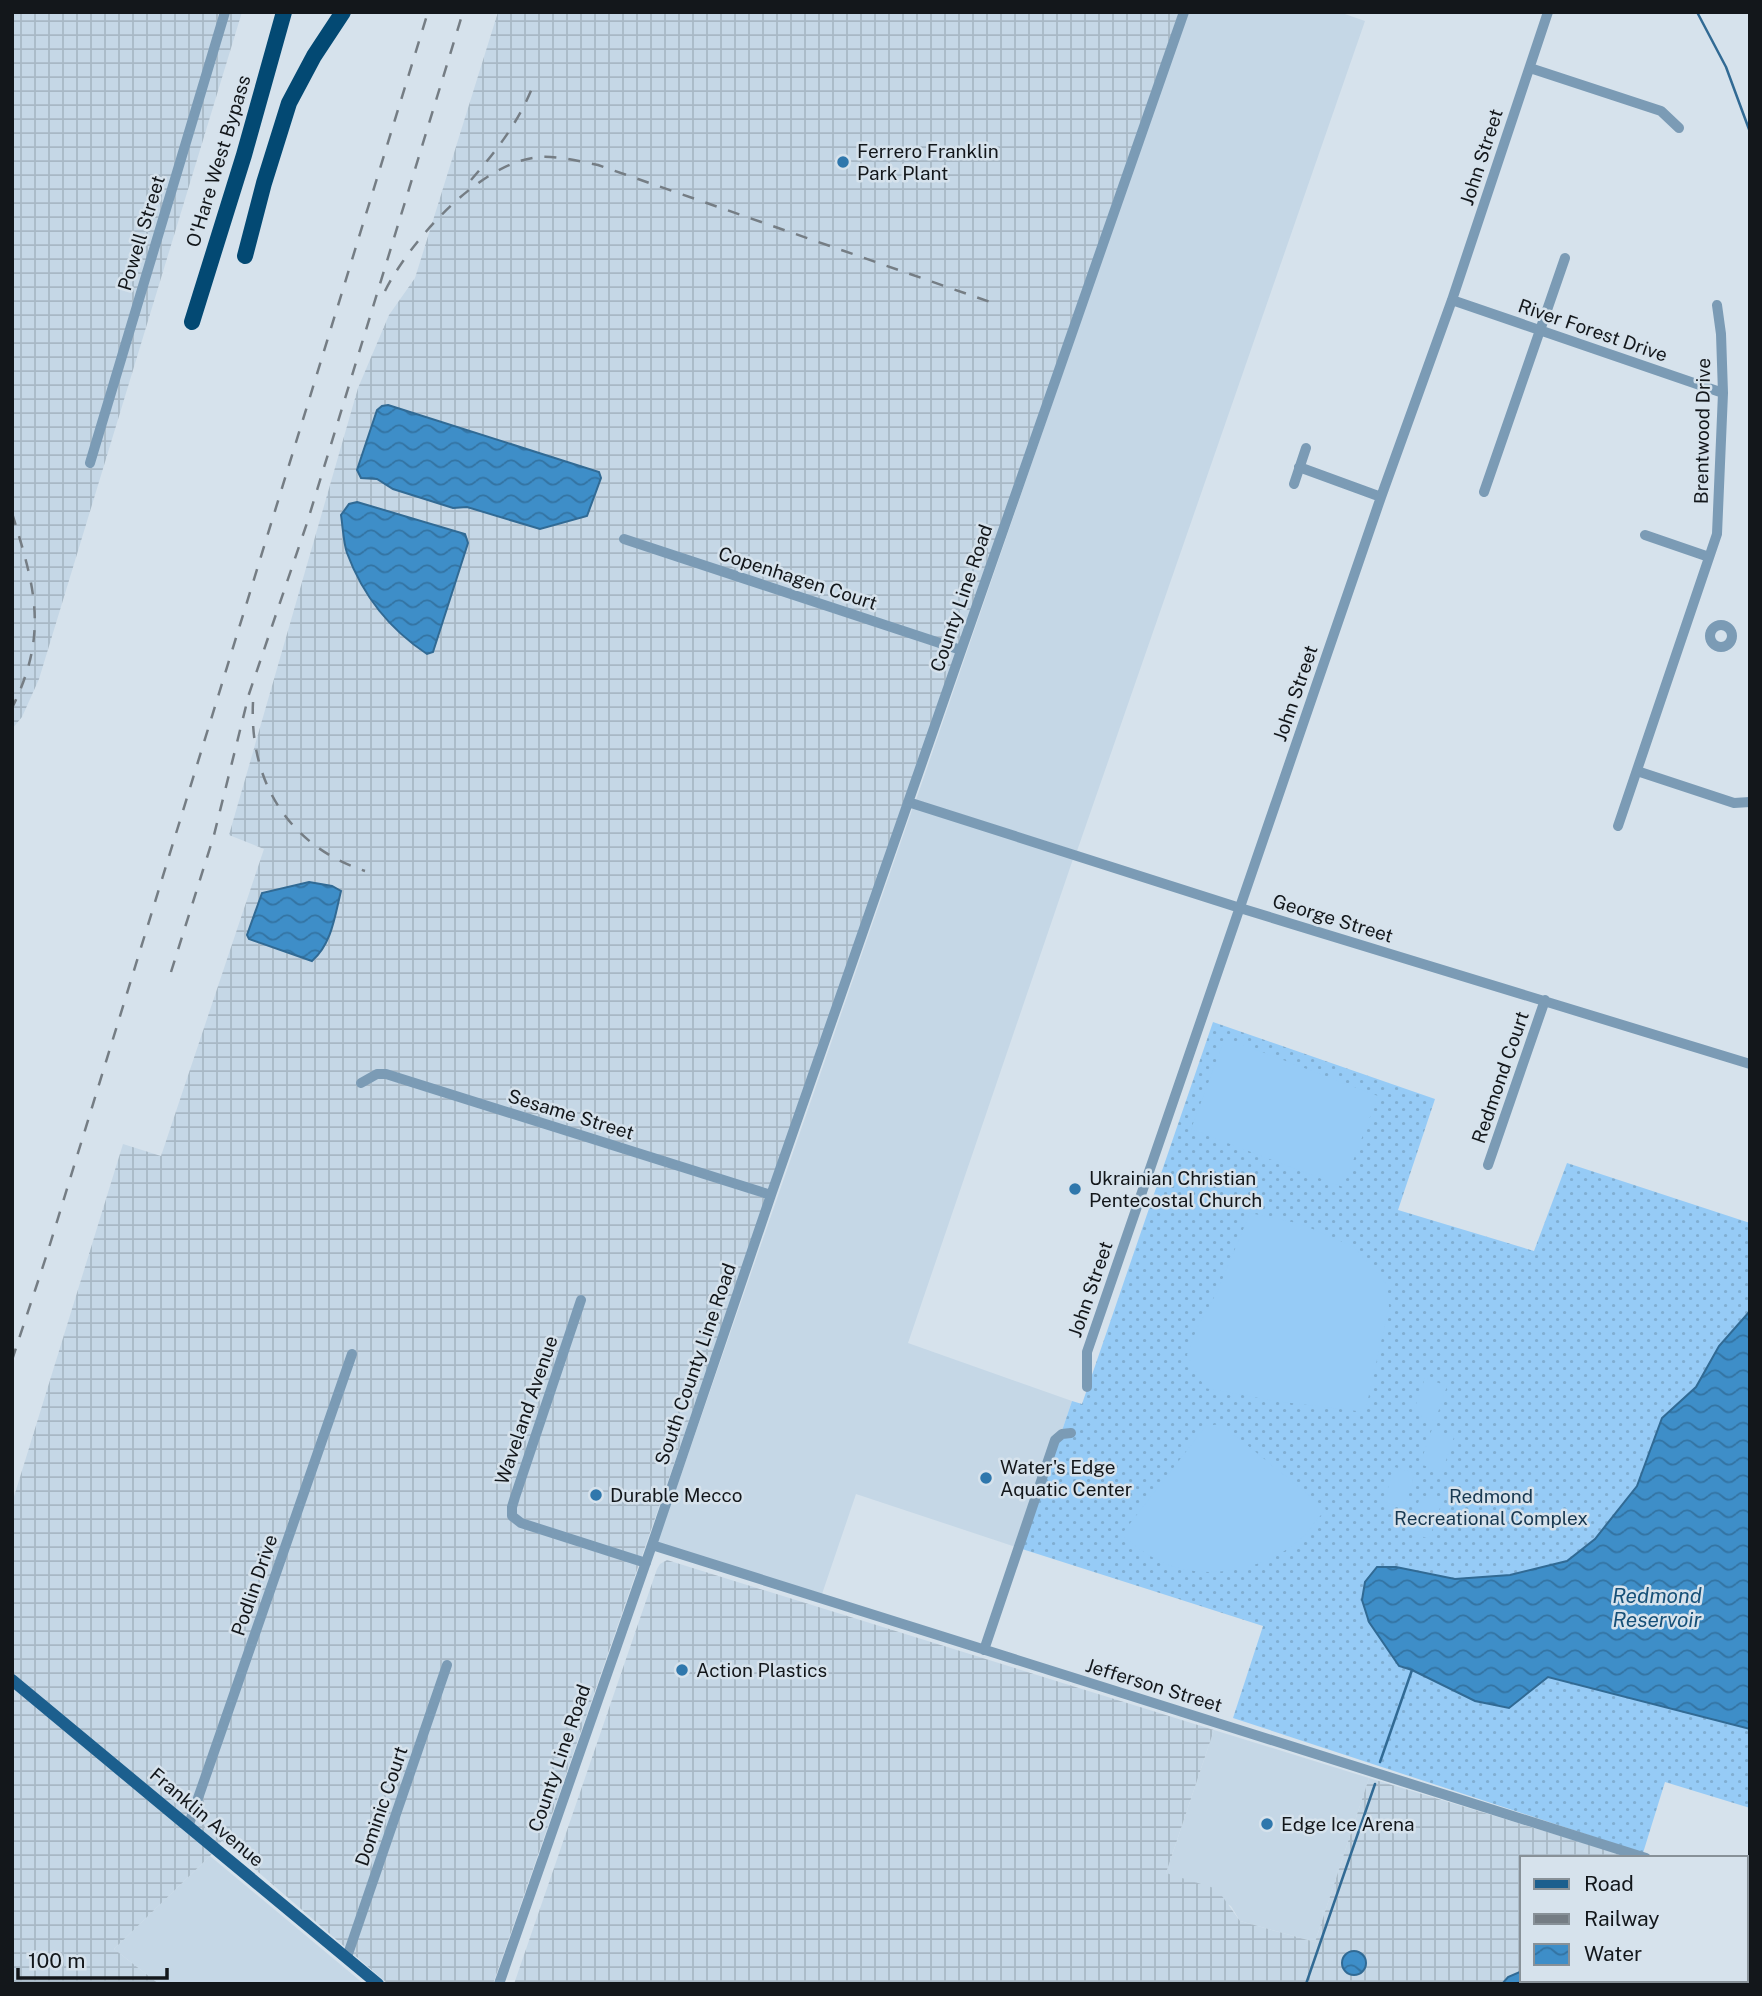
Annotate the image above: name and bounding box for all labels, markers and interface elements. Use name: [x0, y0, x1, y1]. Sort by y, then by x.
street label: O'Hare West Bypass: [181, 72, 255, 250]
street label: John Street: [1455, 106, 1507, 208]
place label: Ferrero Franklin Park Plant: [857, 140, 999, 184]
marker: Ferrero Franklin Park Plant: [835, 154, 851, 170]
street label: Powell Street: [113, 173, 169, 293]
street label: River Forest Drive: [1516, 294, 1670, 366]
street label: Brentwood Drive: [1690, 358, 1714, 504]
street label: County Line Road: [925, 521, 997, 675]
street label: Copenhagen Court: [716, 542, 880, 614]
street label: John Street: [1268, 642, 1322, 744]
street label: George Street: [1270, 889, 1396, 947]
street label: Redmond Court: [1467, 1008, 1533, 1146]
street label: Sesame Street: [505, 1084, 637, 1144]
place label: Ukrainian Christian Pentecostal Church: [1089, 1167, 1262, 1211]
marker: Ukrainian Christian Pentecostal Church: [1067, 1181, 1083, 1197]
street label: John Street: [1063, 1238, 1117, 1340]
street label: South County Line Road: [650, 1260, 740, 1468]
street label: Waveland Avenue: [490, 1333, 562, 1487]
place label: Water's Edge Aquatic Center: [1000, 1456, 1132, 1500]
marker: Water's Edge Aquatic Center: [978, 1470, 994, 1486]
place label: Durable Mecco: [610, 1484, 743, 1506]
park label: Redmond Recreational Complex: [1394, 1485, 1588, 1529]
marker: Durable Mecco: [588, 1487, 604, 1503]
street label: Podlin Drive: [226, 1531, 282, 1639]
water label: Redmond Reservoir: [1612, 1583, 1703, 1632]
street label: Jefferson Street: [1083, 1654, 1225, 1716]
place label: Action Plastics: [696, 1659, 827, 1681]
marker: Action Plastics: [674, 1662, 690, 1678]
street label: County Line Road: [523, 1681, 595, 1835]
street label: Dominic Court: [350, 1743, 412, 1869]
street label: Franklin Avenue: [146, 1763, 268, 1871]
place label: Edge Ice Arena: [1281, 1813, 1414, 1835]
marker: Edge Ice Arena: [1259, 1816, 1275, 1832]
legend: [1520, 1856, 1748, 1982]
text: Road: [1584, 1871, 1634, 1896]
text: Railway: [1584, 1906, 1660, 1931]
scale bar: [18, 1937, 166, 1981]
text: Water: [1584, 1941, 1642, 1966]
text: 100 m: [28, 1948, 85, 1973]

